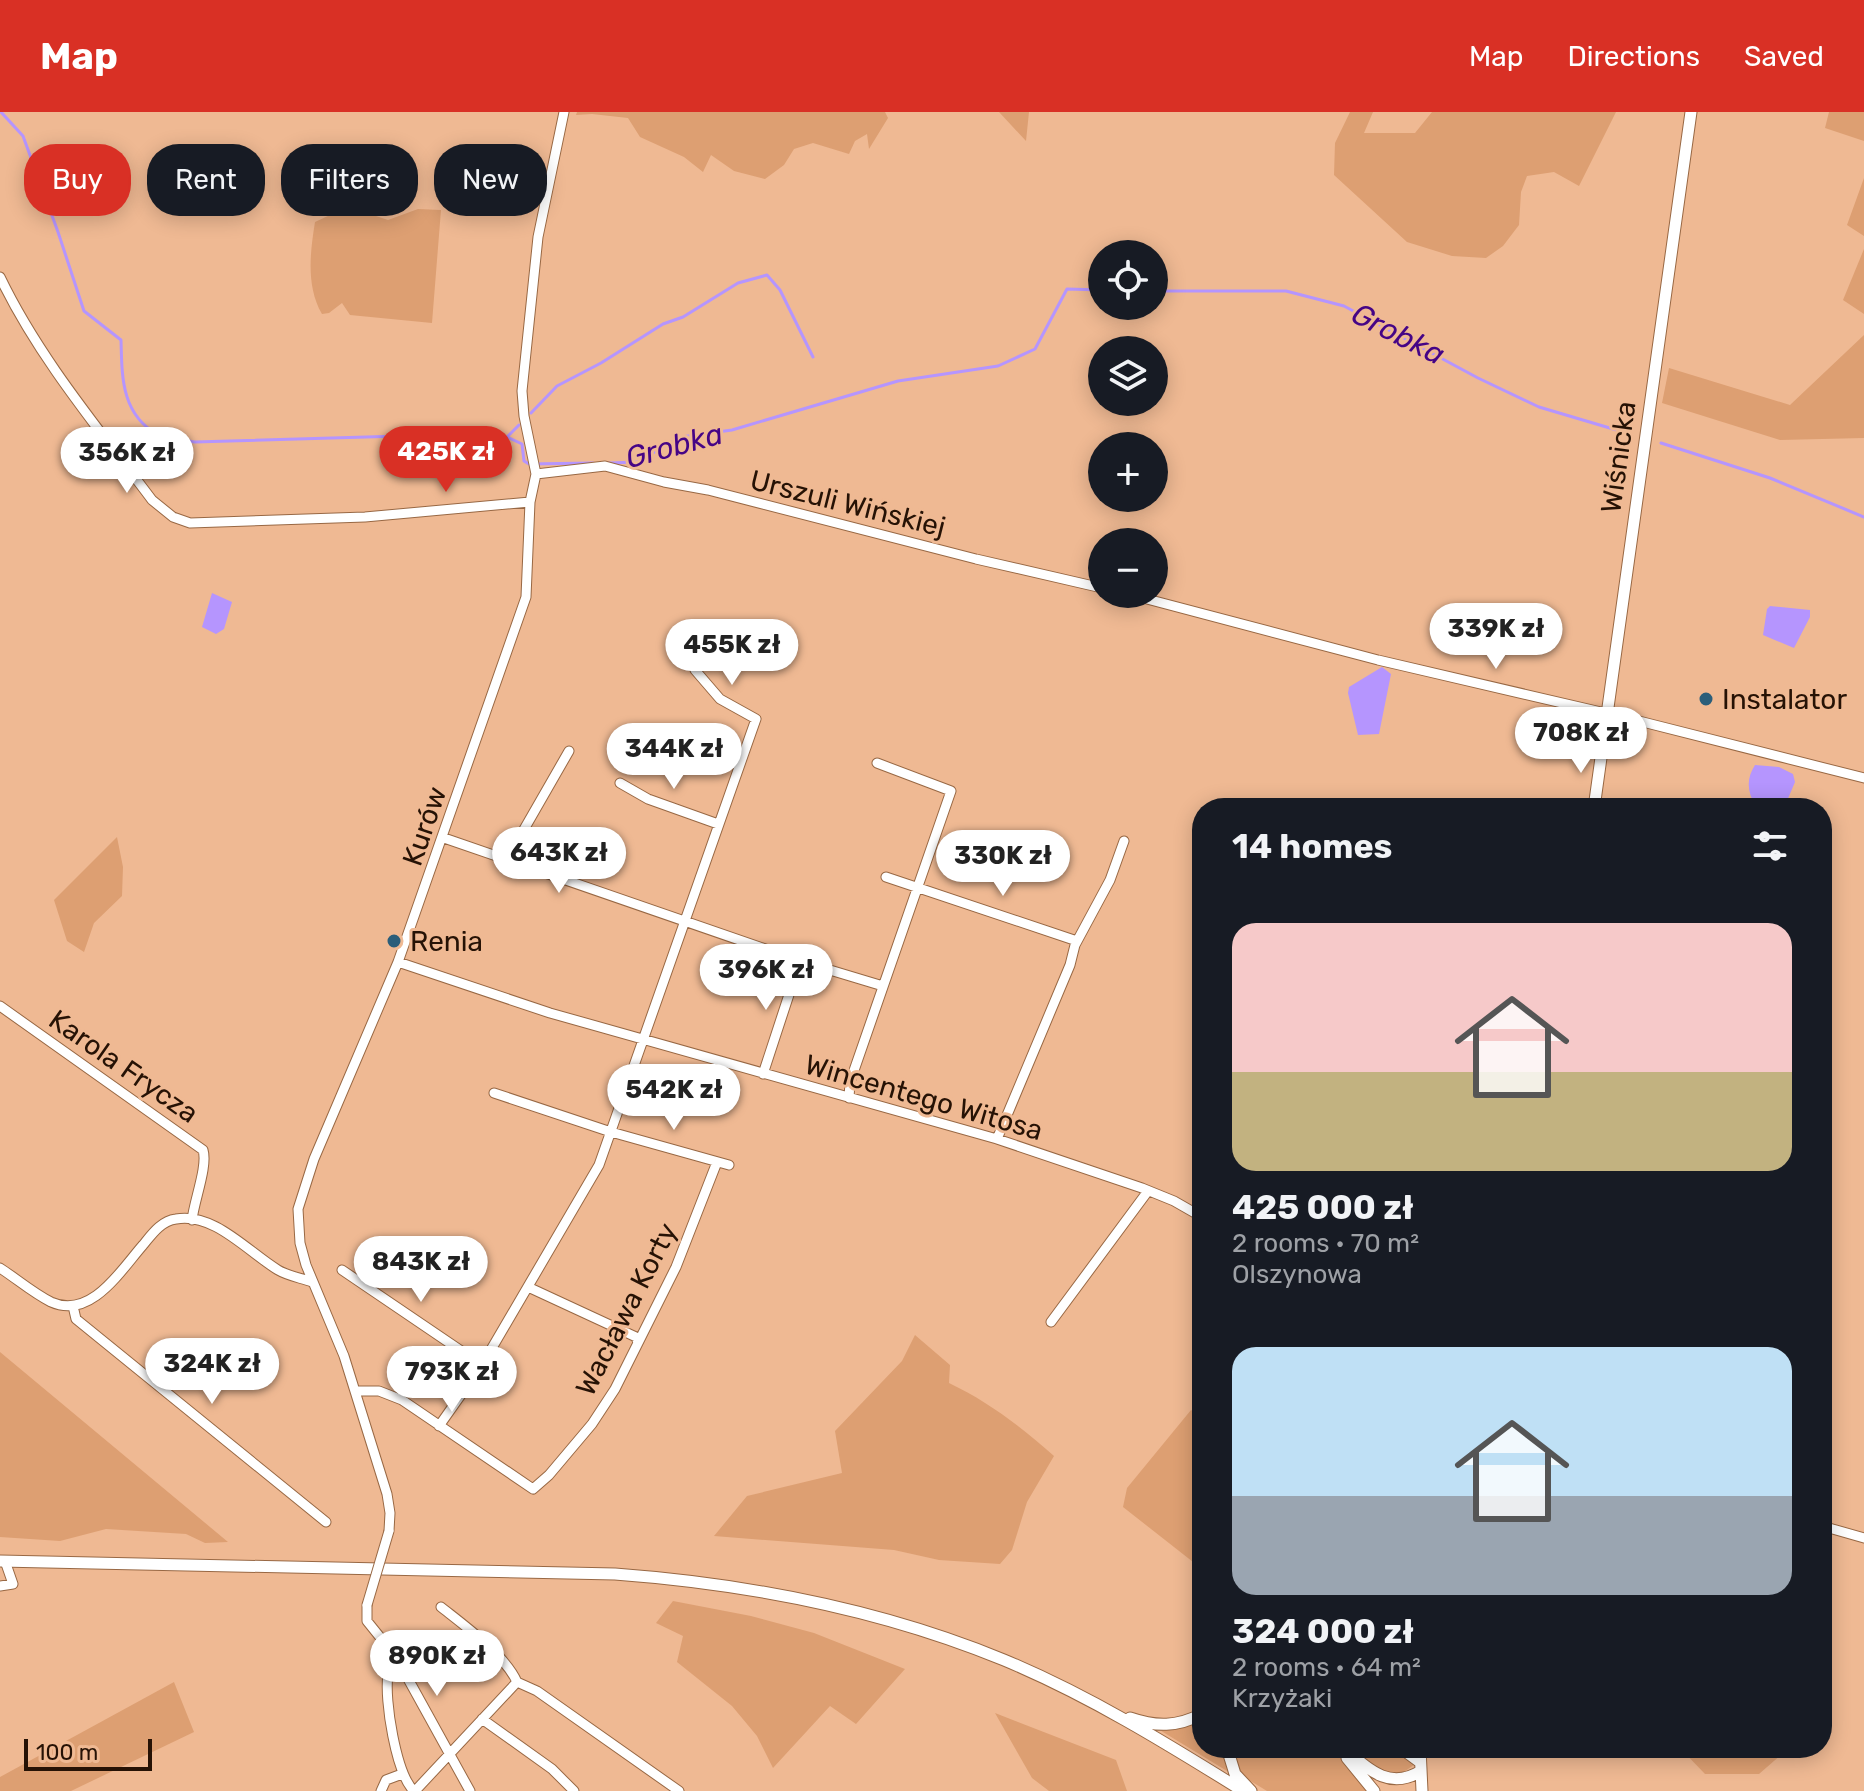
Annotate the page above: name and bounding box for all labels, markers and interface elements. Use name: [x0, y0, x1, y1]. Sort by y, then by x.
text: Map: [40, 33, 118, 79]
text: Map: [1469, 40, 1523, 73]
text: Directions: [1567, 40, 1700, 73]
text: Saved: [1744, 40, 1824, 73]
chip: Buy: [24, 144, 131, 216]
chip: Rent: [147, 144, 265, 216]
chip: Filters: [281, 144, 418, 216]
chip: New: [434, 144, 547, 216]
map controls: [1088, 240, 1168, 608]
button: locate: [1088, 240, 1168, 320]
water label: Grobka: [1345, 295, 1451, 373]
button: layers: [1088, 336, 1168, 416]
street label: Wiśnicka: [1594, 399, 1643, 515]
water label: Grobka: [621, 416, 727, 476]
pin: 425K zł: [372, 426, 520, 494]
pin: 356K zł: [53, 427, 201, 495]
button: +: [1088, 432, 1168, 512]
text: 425K zł: [397, 436, 495, 467]
text: 356K zł: [79, 437, 175, 468]
street label: Urszuli Wińskiej: [747, 463, 949, 544]
button: −: [1088, 528, 1168, 608]
pin: 339K zł: [1422, 603, 1570, 671]
text: 339K zł: [1448, 613, 1544, 644]
pin: 455K zł: [658, 619, 806, 687]
text: 455K zł: [683, 629, 781, 660]
place label: Instalator: [1722, 683, 1847, 716]
marker: Instalator: [1697, 690, 1715, 708]
pin: 708K zł: [1507, 707, 1655, 775]
text: 708K zł: [1533, 717, 1629, 748]
pin: 344K zł: [600, 723, 748, 791]
text: 344K zł: [625, 733, 723, 764]
street label: Kurów: [396, 782, 453, 870]
icon: filters: [1748, 824, 1792, 868]
text: 14 homes: [1232, 826, 1392, 867]
pin: 643K zł: [485, 827, 633, 895]
pin: 330K zł: [929, 830, 1077, 898]
text: 643K zł: [510, 837, 608, 868]
text: 330K zł: [954, 840, 1052, 871]
place label: Renia: [410, 925, 483, 958]
marker: Renia: [385, 932, 403, 950]
pin: 396K zł: [692, 944, 840, 1012]
text: 396K zł: [718, 954, 814, 985]
icon: home: [1440, 975, 1584, 1119]
street label: Karola Frycza: [43, 1003, 205, 1130]
street label: Wincentego Witosa: [801, 1048, 1047, 1147]
pin: 542K zł: [600, 1064, 748, 1132]
text: 542K zł: [625, 1074, 723, 1105]
text: 425 000 zł: [1232, 1187, 1414, 1228]
street label: Wacława Korty: [569, 1217, 684, 1401]
text: 2 rooms · 70 m²: [1232, 1228, 1419, 1259]
pin: 843K zł: [347, 1236, 495, 1304]
text: 843K zł: [372, 1246, 470, 1277]
text: Olszynowa: [1232, 1259, 1362, 1290]
pin: 324K zł: [138, 1338, 286, 1406]
pin: 793K zł: [378, 1346, 526, 1414]
text: 324K zł: [163, 1348, 261, 1379]
text: 793K zł: [405, 1356, 499, 1387]
icon: home: [1440, 1399, 1584, 1543]
text: 324 000 zł: [1232, 1611, 1414, 1652]
pin: 890K zł: [363, 1630, 511, 1698]
text: 890K zł: [388, 1640, 486, 1671]
text: 2 rooms · 64 m²: [1232, 1652, 1421, 1683]
text: Krzyżaki: [1232, 1683, 1332, 1714]
scale bar: [24, 1735, 152, 1771]
text: 100 m: [36, 1739, 98, 1766]

